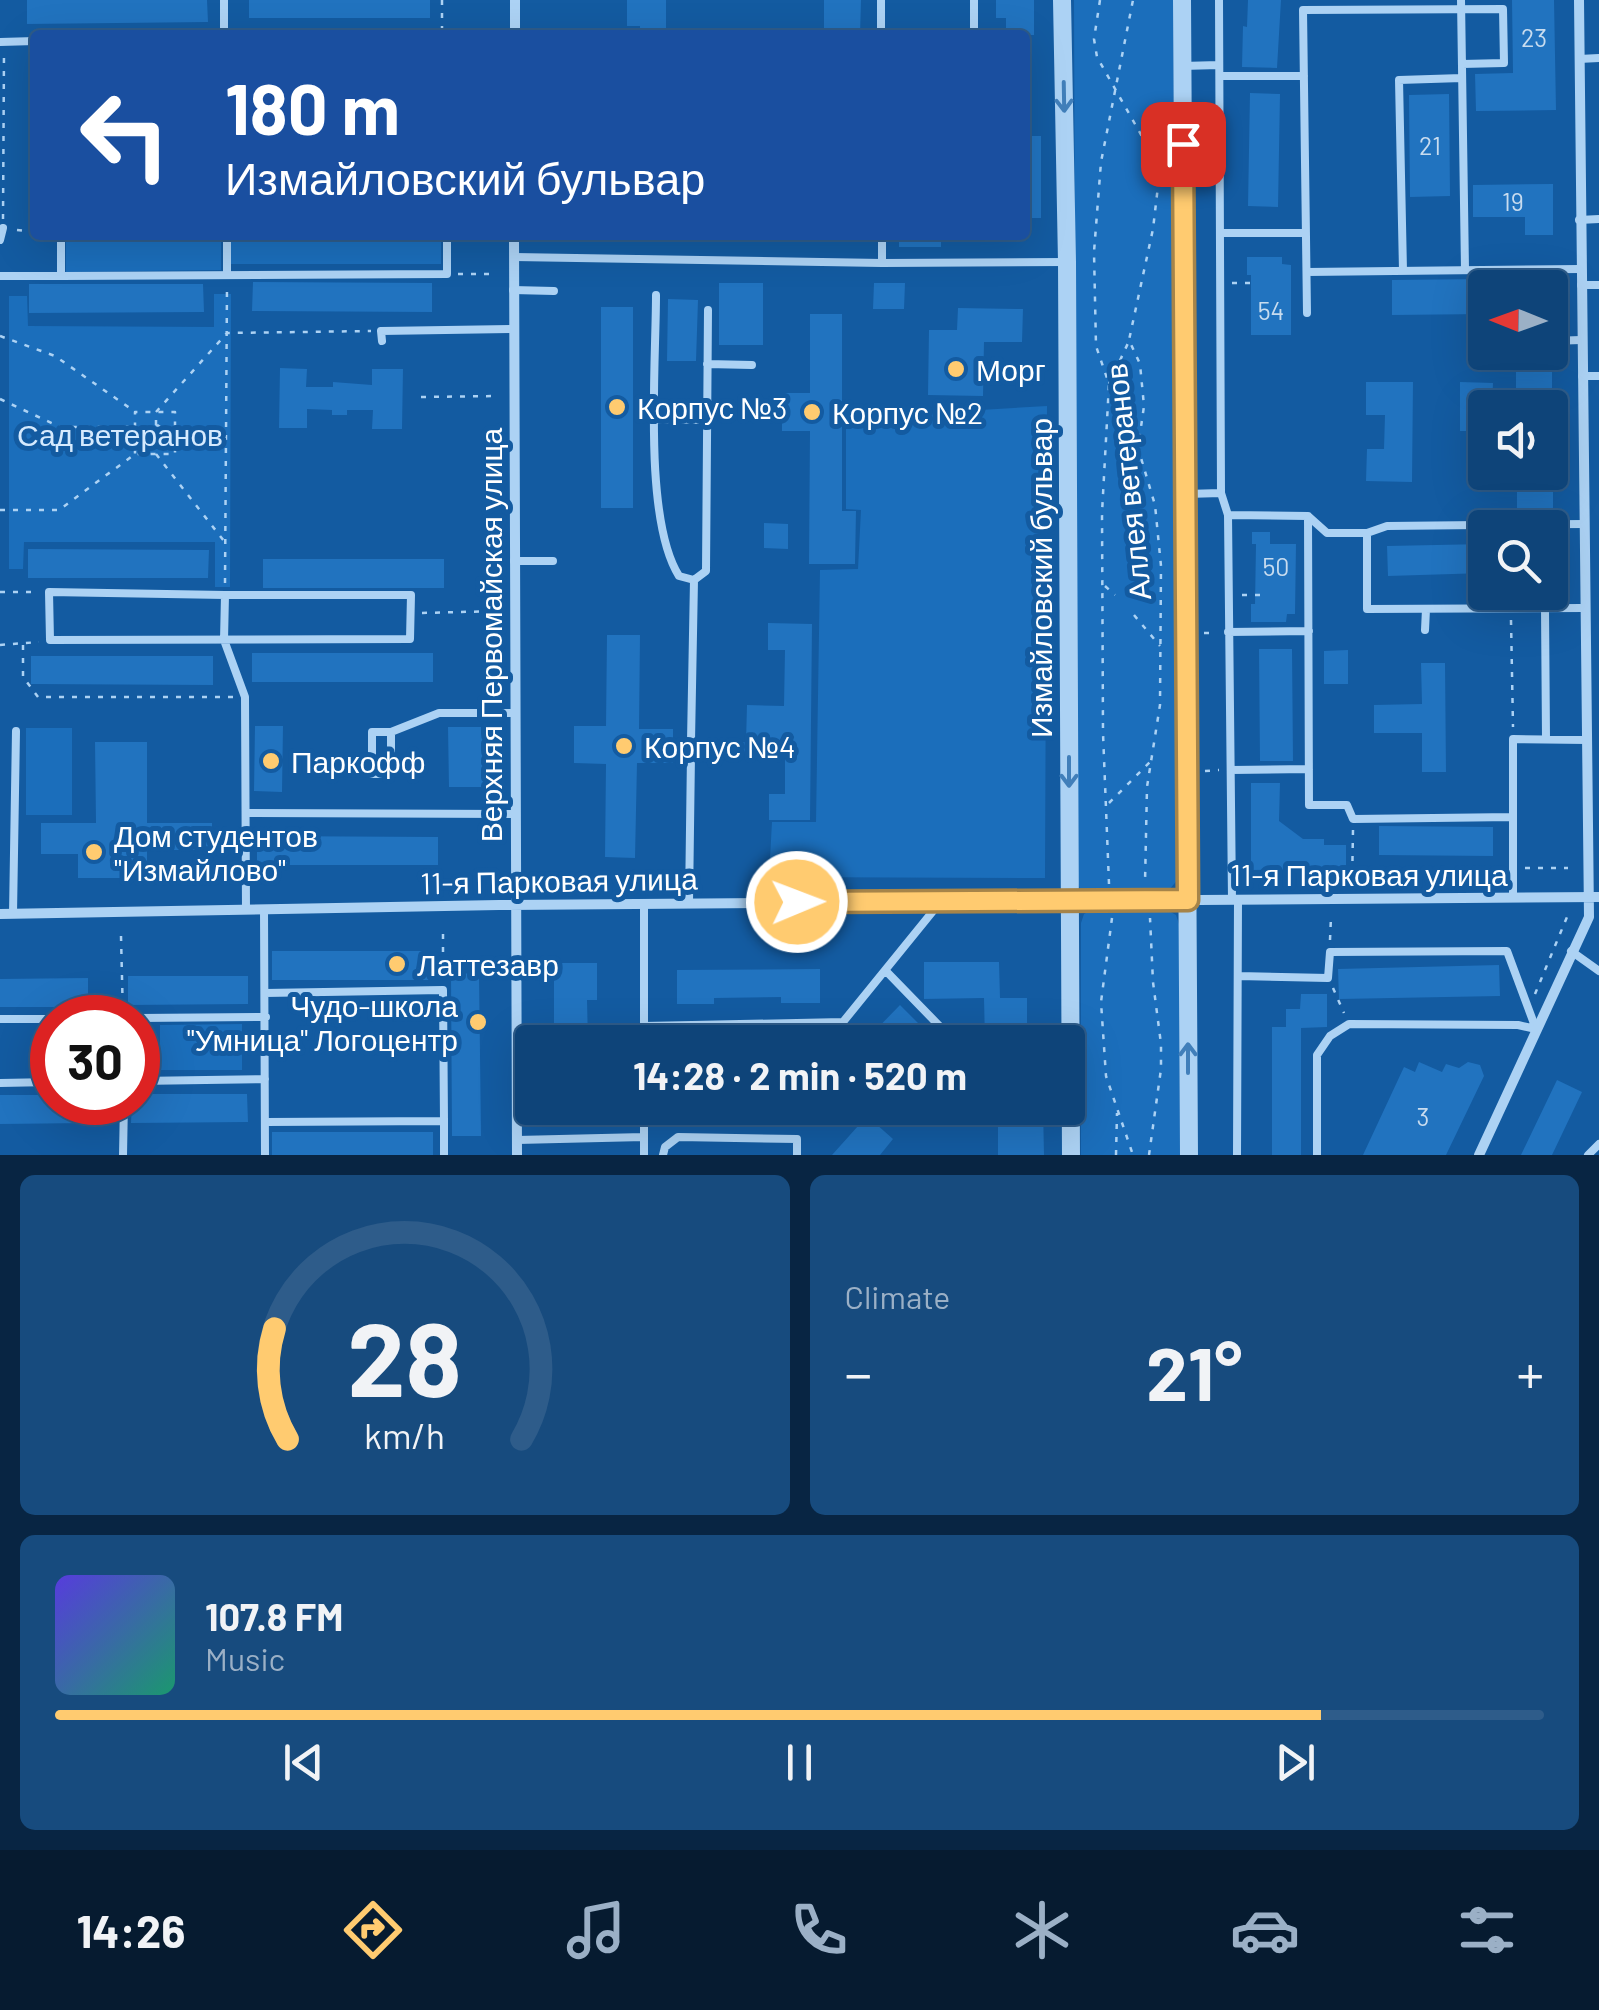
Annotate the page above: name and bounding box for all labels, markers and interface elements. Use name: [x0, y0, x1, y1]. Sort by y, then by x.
house number: 23: [1521, 22, 1547, 52]
text: 180 m: [225, 65, 400, 149]
icon: left: [60, 70, 190, 200]
one-way arrow: [1054, 81, 1073, 113]
pin: [1141, 102, 1226, 187]
icon: arrive: [1156, 117, 1211, 172]
house number: 21: [1419, 130, 1441, 160]
text: Измайловский бульвар: [225, 150, 705, 204]
house number: 19: [1502, 186, 1524, 216]
north arrow: [1468, 270, 1568, 370]
map controls: [1468, 270, 1568, 610]
house number: 54: [1258, 295, 1284, 325]
place label: Морг: [976, 351, 1046, 387]
marker: Морг: [945, 358, 967, 380]
street label: Аллея ветеранов: [1097, 362, 1157, 602]
place label: Корпус №3: [637, 389, 787, 425]
button: sound: [1468, 390, 1568, 490]
place label: Корпус №2: [832, 394, 983, 430]
marker: Корпус №3: [606, 396, 628, 418]
marker: Корпус №2: [801, 401, 823, 423]
park label: Сад ветеранов: [17, 416, 223, 452]
street label: Измайловский бульвар: [1022, 418, 1058, 738]
street label: Верхняя Первомайская улица: [472, 427, 508, 842]
button: search: [1468, 510, 1568, 610]
house number: 50: [1263, 551, 1289, 581]
place label: Корпус №4: [644, 728, 795, 764]
marker: Корпус №4: [613, 735, 635, 757]
place label: Паркофф: [291, 743, 425, 779]
marker: Паркофф: [260, 750, 282, 772]
one-way arrow: [1060, 756, 1078, 788]
place label: Дом студентов "Измайлово": [114, 817, 318, 887]
marker: Дом студентов "Измайлово": [83, 841, 105, 863]
position arrow: [745, 850, 849, 954]
street label: 11-я Парковая улица: [1230, 856, 1508, 892]
street label: 11-я Парковая улица: [420, 860, 698, 900]
place label: Латтезавр: [417, 946, 559, 982]
marker: Латтезавр: [386, 953, 408, 975]
place label: Чудо-школа "Умница" Логоцентр: [187, 987, 458, 1057]
speed limit sign: 30: [30, 995, 160, 1125]
marker: Чудо-школа "Умница" Логоцентр: [467, 1011, 489, 1033]
one-way arrow: [1178, 1042, 1198, 1074]
text: 14:28 · 2 min · 520 m: [633, 1052, 967, 1098]
house number: 3: [1417, 1101, 1429, 1131]
text: Climate: [845, 1277, 950, 1315]
text: 28: [347, 1293, 462, 1418]
text: 21°: [1146, 1326, 1242, 1416]
text: −: [845, 1339, 872, 1405]
text: +: [1516, 1339, 1544, 1405]
text: km/h: [364, 1413, 445, 1456]
text: 107.8 FM: [205, 1593, 343, 1639]
text: Music: [205, 1639, 285, 1677]
icon: previous: [276, 1735, 331, 1790]
icon: pause: [772, 1735, 827, 1790]
icon: next: [1268, 1735, 1323, 1790]
icon: directions: [338, 1895, 408, 1965]
icon: music: [561, 1895, 631, 1965]
icon: phone: [784, 1895, 854, 1965]
icon: climate: [1007, 1895, 1077, 1965]
icon: car: [1230, 1895, 1300, 1965]
icon: filters: [1452, 1895, 1522, 1965]
text: 14:26: [76, 1903, 185, 1957]

